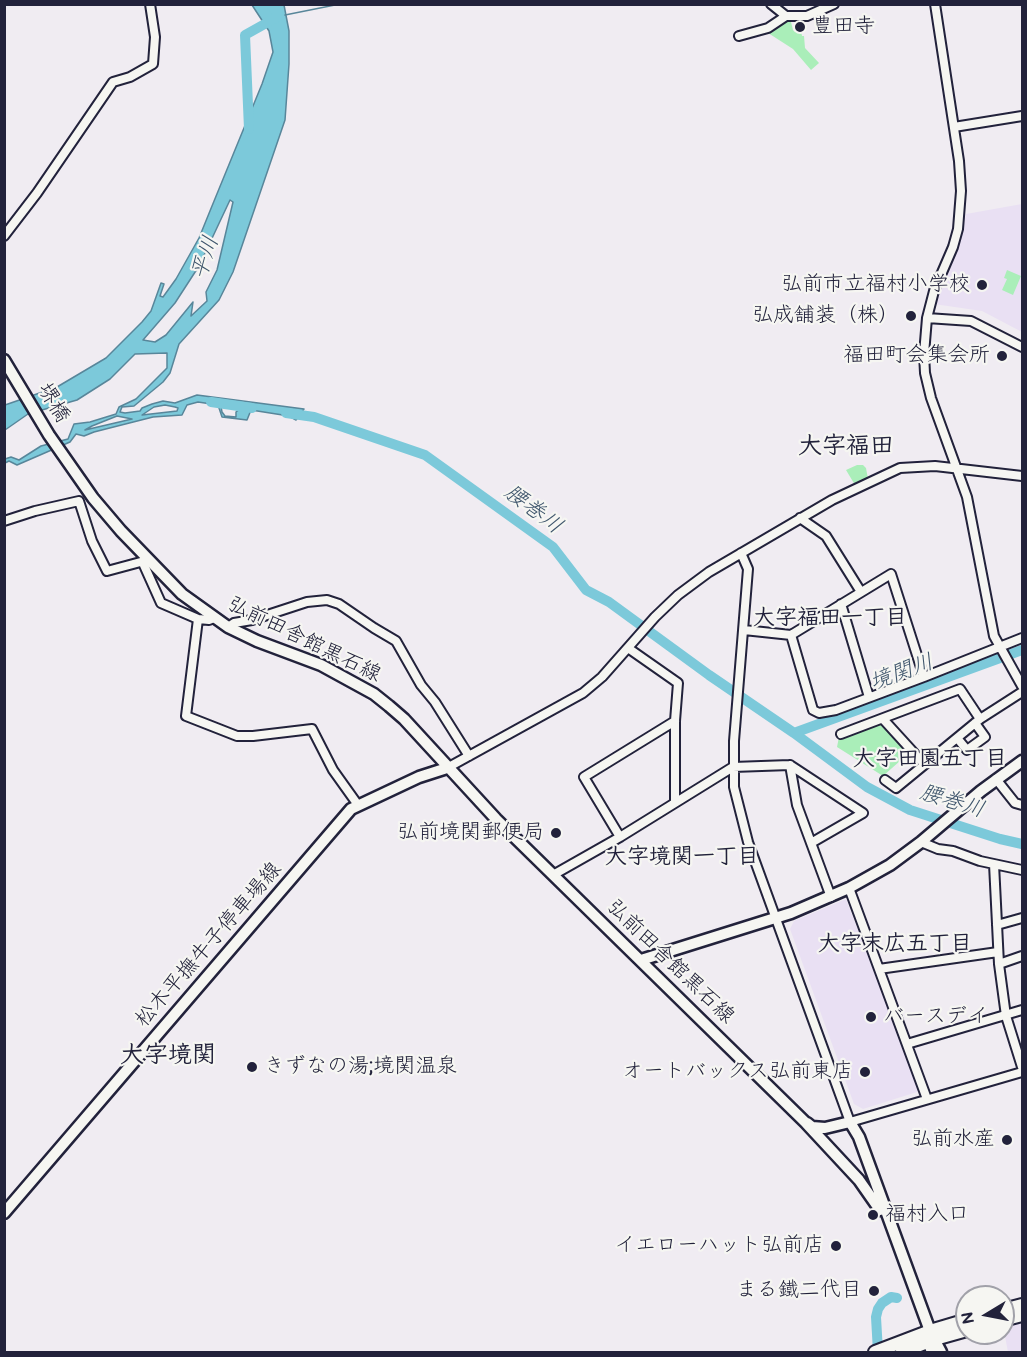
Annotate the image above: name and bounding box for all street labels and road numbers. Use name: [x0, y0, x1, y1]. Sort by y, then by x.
street label: 堺橋: [31, 379, 75, 427]
street label: 弘前田舎館黒石線: [223, 592, 385, 688]
street label: 松木平撫牛子停車場線: [131, 857, 287, 1033]
street label: 弘前田舎館黒石線: [601, 895, 739, 1029]

